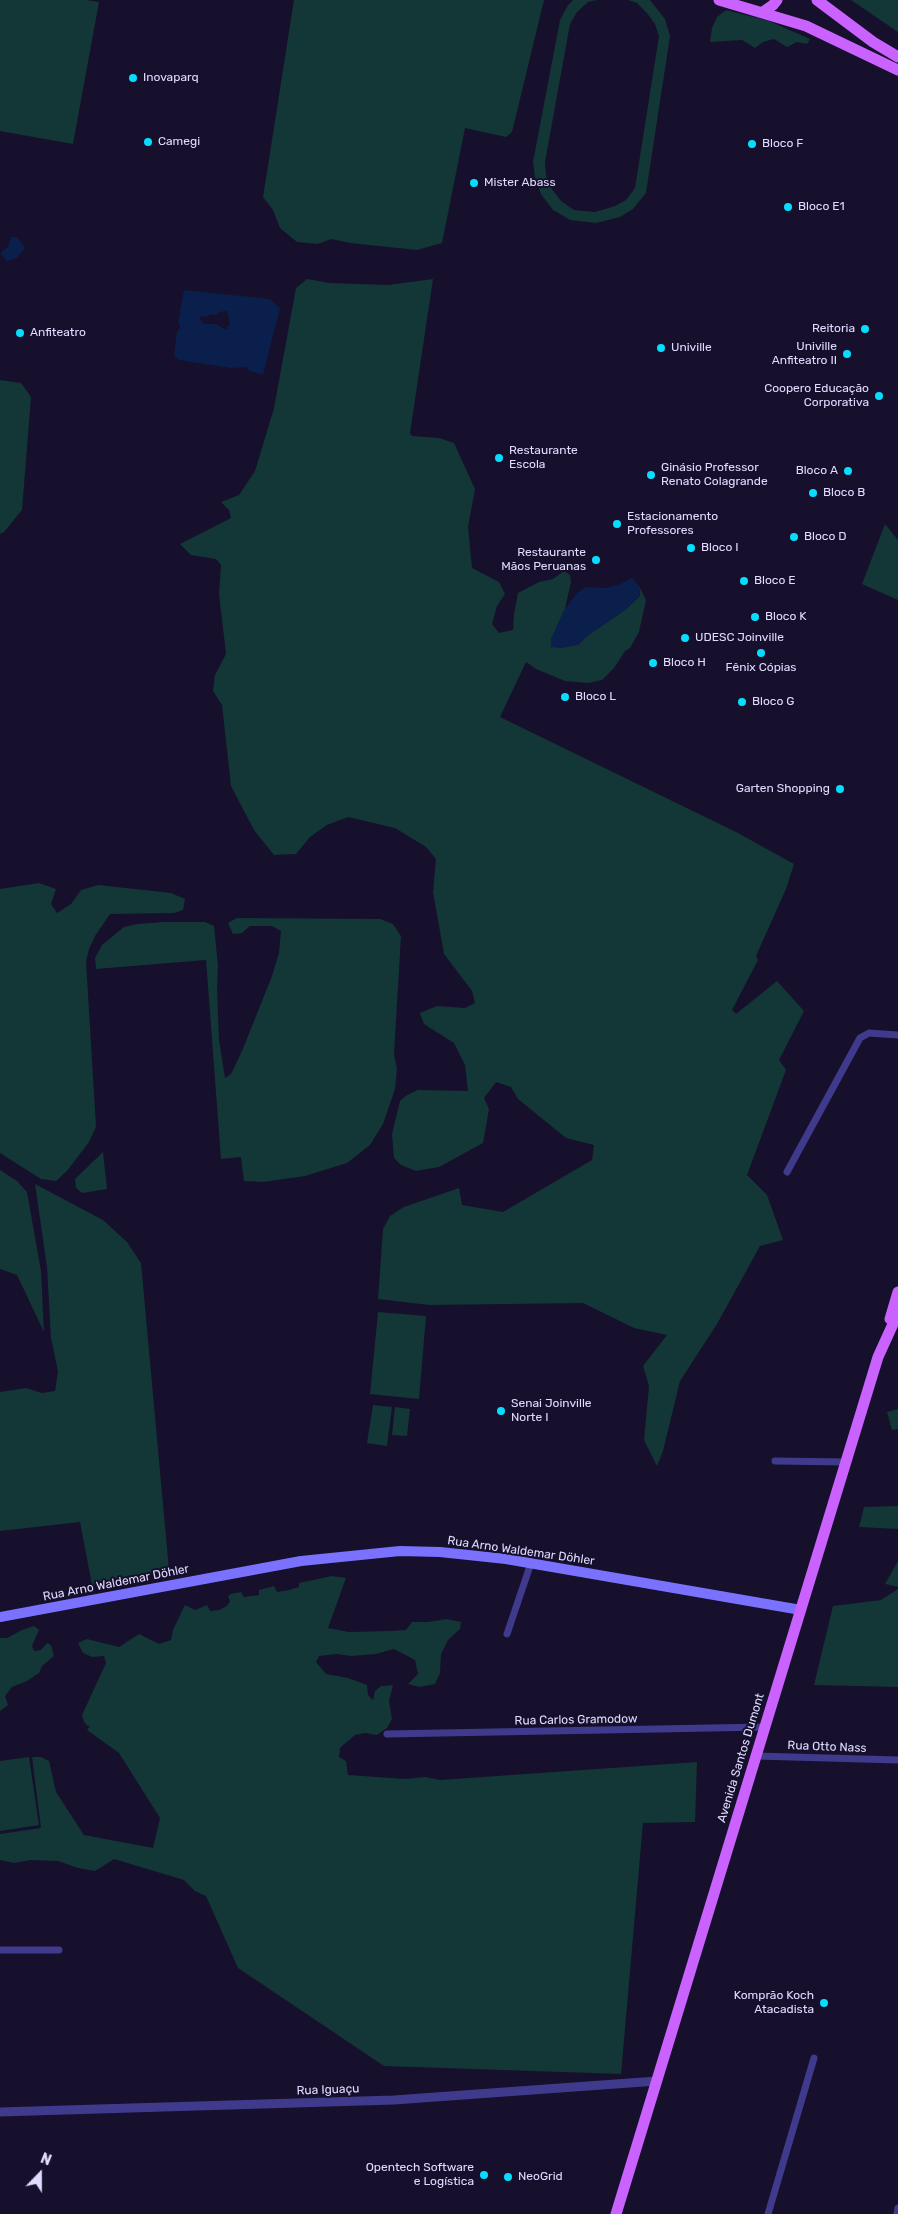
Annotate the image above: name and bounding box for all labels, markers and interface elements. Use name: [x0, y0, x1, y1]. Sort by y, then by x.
place label: Inovaparq: [143, 71, 199, 85]
marker: Inovaparq: [127, 72, 139, 84]
place label: Camegi: [158, 135, 200, 149]
marker: Camegi: [142, 136, 154, 148]
place label: Bloco F: [762, 137, 803, 151]
marker: Bloco F: [746, 138, 758, 150]
place label: Mister Abass: [484, 176, 555, 190]
marker: Mister Abass: [468, 177, 480, 189]
place label: Bloco E1: [798, 200, 845, 214]
marker: Bloco E1: [782, 201, 794, 213]
place label: Reitoria: [812, 322, 855, 336]
marker: Reitoria: [859, 323, 871, 335]
place label: Anfiteatro: [30, 326, 86, 340]
marker: Anfiteatro: [14, 327, 26, 339]
place label: Univille Anfiteatro II: [772, 340, 837, 368]
place label: Univille: [671, 341, 712, 355]
marker: Univille: [655, 342, 667, 354]
marker: Univille Anfiteatro II: [841, 348, 853, 360]
place label: Coopero Educação Corporativa: [764, 382, 869, 410]
marker: Coopero Educação Corporativa: [873, 390, 885, 402]
place label: Restaurante Escola: [509, 444, 578, 472]
marker: Restaurante Escola: [493, 452, 505, 464]
place label: Ginásio Professor Renato Colagrande: [661, 461, 768, 489]
place label: Bloco A: [796, 464, 838, 478]
marker: Bloco A: [842, 465, 854, 477]
marker: Ginásio Professor Renato Colagrande: [645, 469, 657, 481]
place label: Bloco B: [823, 486, 865, 500]
marker: Bloco B: [807, 487, 819, 499]
place label: Estacionamento Professores: [627, 510, 718, 538]
marker: Estacionamento Professores: [611, 518, 623, 530]
place label: Bloco D: [804, 530, 847, 544]
marker: Bloco D: [788, 531, 800, 543]
place label: Bloco I: [701, 541, 739, 555]
marker: Bloco I: [685, 542, 697, 554]
place label: Restaurante Mãos Peruanas: [501, 546, 586, 574]
marker: Restaurante Mãos Peruanas: [590, 554, 602, 566]
place label: Bloco E: [754, 574, 796, 588]
marker: Bloco E: [738, 575, 750, 587]
place label: Bloco K: [765, 610, 806, 624]
marker: Bloco K: [749, 611, 761, 623]
place label: UDESC Joinville: [695, 631, 784, 645]
marker: UDESC Joinville: [679, 632, 691, 644]
marker: Fênix Cópias: [755, 647, 767, 659]
place label: Bloco H: [663, 656, 706, 670]
marker: Bloco H: [647, 657, 659, 669]
place label: Fênix Cópias: [726, 661, 796, 675]
place label: Bloco L: [575, 690, 616, 704]
marker: Bloco L: [559, 691, 571, 703]
place label: Bloco G: [752, 695, 794, 709]
marker: Bloco G: [736, 696, 748, 708]
place label: Garten Shopping: [736, 782, 830, 796]
marker: Garten Shopping: [834, 783, 846, 795]
place label: Senai Joinville Norte I: [511, 1397, 592, 1425]
marker: Senai Joinville Norte I: [495, 1405, 507, 1417]
street label: Rua Arno Waldemar Döhler: [446, 1534, 596, 1568]
street label: Rua Arno Waldemar Döhler: [42, 1562, 190, 1604]
street label: Avenida Santos Dumont: [714, 1692, 768, 1824]
street label: Rua Carlos Gramodow: [514, 1712, 638, 1728]
street label: Rua Otto Nass: [787, 1738, 867, 1756]
place label: Komprão Koch Atacadista: [734, 1989, 814, 2017]
marker: Komprão Koch Atacadista: [818, 1997, 830, 2009]
street label: Rua Iguaçu: [296, 2082, 360, 2098]
north arrow: [15, 2149, 65, 2199]
text: N: [38, 2150, 54, 2169]
place label: Opentech Software e Logística: [366, 2161, 474, 2189]
marker: Opentech Software e Logística: [478, 2169, 490, 2181]
place label: NeoGrid: [518, 2170, 563, 2184]
marker: NeoGrid: [502, 2171, 514, 2183]

